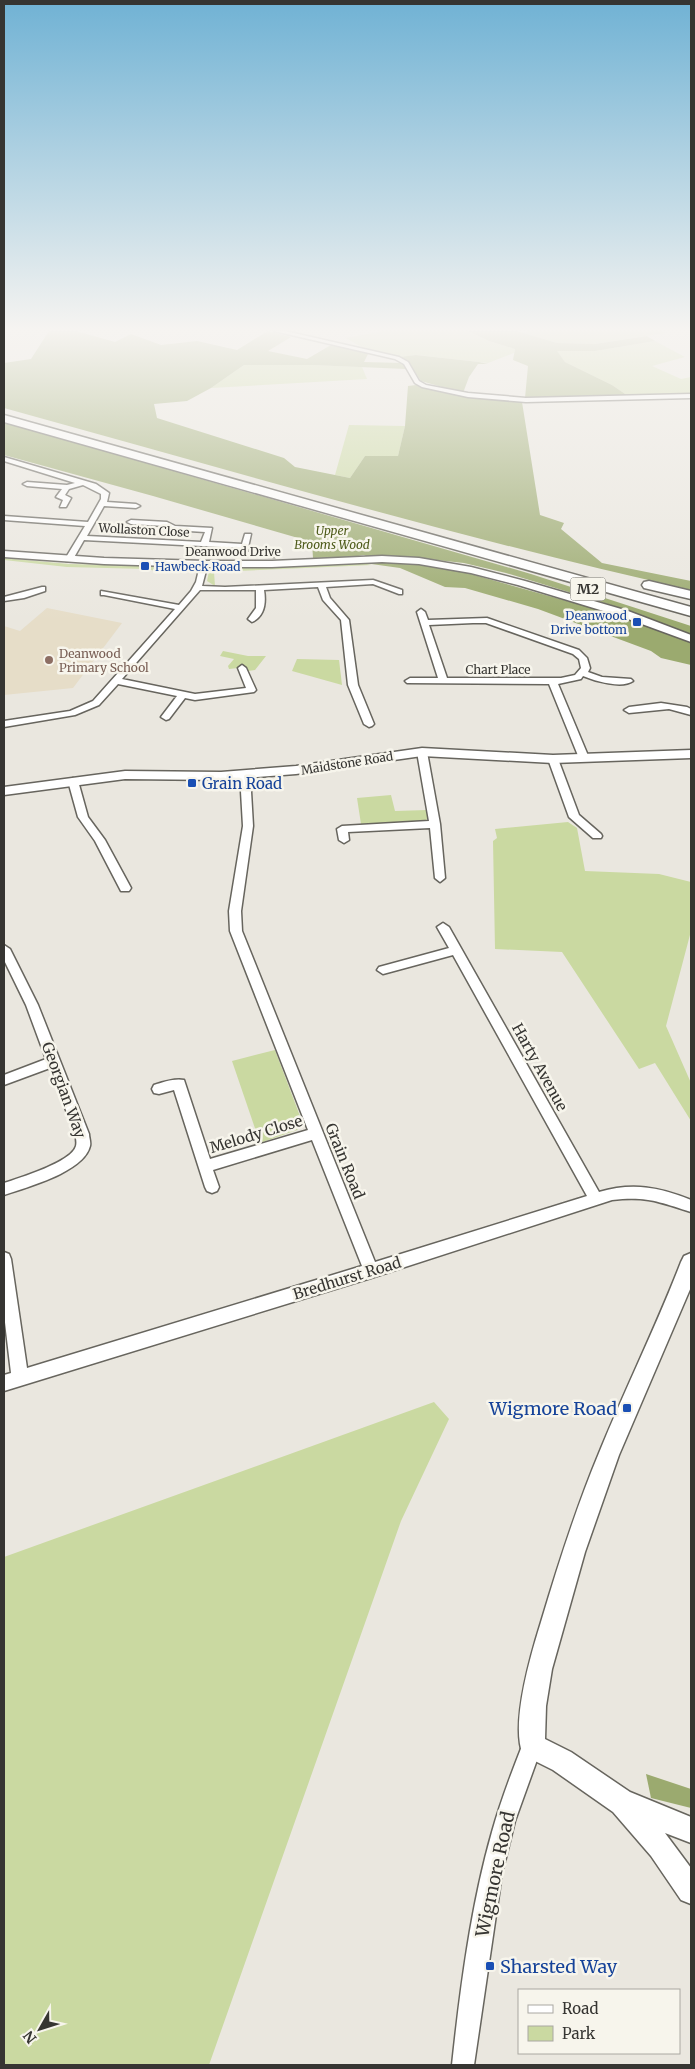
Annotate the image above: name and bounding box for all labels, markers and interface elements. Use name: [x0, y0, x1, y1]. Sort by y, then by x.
street label: Wollaston Close: [97, 520, 190, 540]
park label: Upper Brooms Wood: [294, 523, 370, 552]
street label: Deanwood Drive: [185, 544, 281, 559]
place label: Hawbeck Road: [155, 559, 241, 574]
marker: Hawbeck Road: [139, 560, 151, 572]
road number: M2: [570, 578, 606, 600]
place label: Deanwood Drive bottom: [550, 608, 627, 637]
marker: Deanwood Drive bottom: [631, 616, 643, 628]
place label: Deanwood Primary School: [59, 646, 149, 675]
marker: Deanwood Primary School: [43, 654, 55, 666]
street label: Chart Place: [465, 662, 531, 677]
street label: Maidstone Road: [300, 748, 394, 778]
place label: Grain Road: [202, 774, 282, 793]
marker: Grain Road: [186, 777, 198, 789]
street label: Harty Avenue: [508, 1020, 572, 1114]
street label: Georgian Way: [38, 1039, 90, 1141]
street label: Melody Close: [207, 1111, 305, 1157]
street label: Grain Road: [321, 1120, 369, 1202]
street label: Bredhurst Road: [291, 1253, 403, 1303]
place label: Wigmore Road: [488, 1397, 617, 1420]
marker: Wigmore Road: [621, 1402, 633, 1414]
street label: Wigmore Road: [470, 1809, 520, 1940]
place label: Sharsted Way: [500, 1955, 618, 1978]
marker: Sharsted Way: [484, 1960, 496, 1972]
legend: [518, 1989, 680, 2054]
text: Road: [562, 1999, 598, 2018]
north arrow: [15, 2004, 65, 2054]
text: Park: [562, 2024, 596, 2043]
text: N: [19, 2027, 40, 2047]

